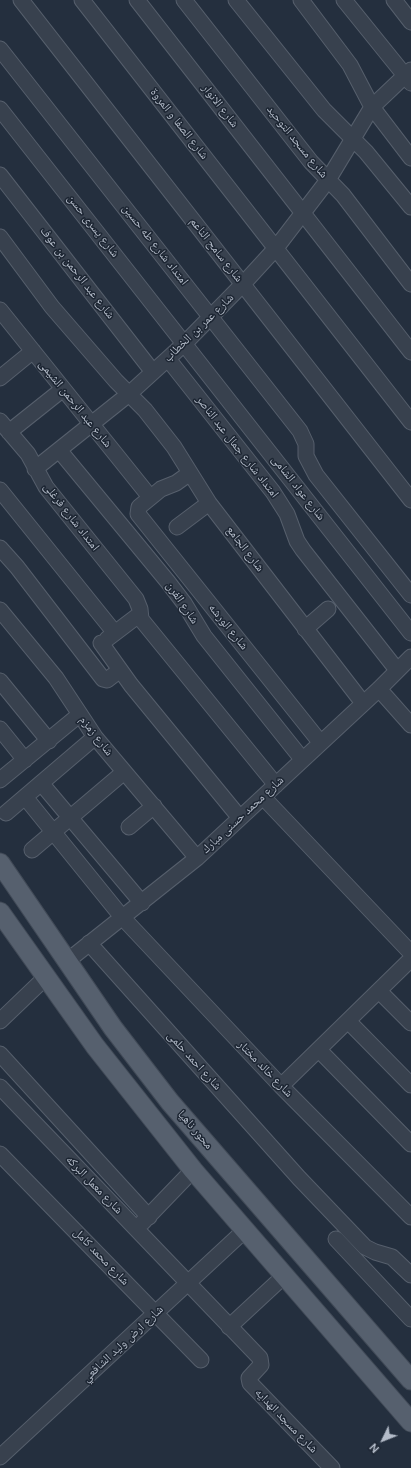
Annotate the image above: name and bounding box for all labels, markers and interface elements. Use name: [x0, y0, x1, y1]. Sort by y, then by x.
street label: شارع الانوار: [198, 81, 242, 131]
street label: شارع الصفا و المروة: [147, 86, 211, 162]
street label: شارع مسجد التوحيد: [263, 103, 331, 181]
street label: شارع يسرى حسن: [64, 192, 122, 260]
street label: امتداد شارع طه حسين: [119, 202, 191, 288]
street label: شارع سامح الناعم: [186, 215, 246, 285]
street label: شارع عبد الرحمن بن عوف: [37, 224, 117, 322]
street label: شارع عمر بن الخطاب: [161, 291, 237, 365]
street label: شارع عبد الرحمن الشيمى: [35, 357, 115, 451]
street label: امتداد شارع جمال عبد الناصر: [193, 393, 281, 501]
street label: شارع عواد الشامى: [268, 453, 328, 523]
street label: امتداد شارع فرغلى: [40, 480, 102, 554]
street label: شارع الجامع: [223, 523, 267, 575]
street label: شارع الفرن: [163, 579, 201, 627]
street label: شارع الورشه: [205, 601, 251, 653]
street label: شارع زمزم: [76, 713, 116, 759]
street label: شارع محمد حسنى مبارك: [199, 773, 287, 857]
street label: شارع احمد حلمى: [164, 1029, 224, 1093]
street label: شارع خالد مختار: [234, 1038, 296, 1100]
street label: محور ناهيا: [174, 1108, 216, 1152]
street label: شارع معمل البركه: [62, 1153, 126, 1217]
street label: شارع محمد كامل: [70, 1225, 132, 1289]
street label: شارع ارض وليد الشافعي: [79, 1303, 167, 1385]
street label: شارع مسجد الهدايه: [252, 1386, 320, 1456]
north arrow: [363, 1420, 403, 1460]
text: N: [366, 1440, 382, 1456]

